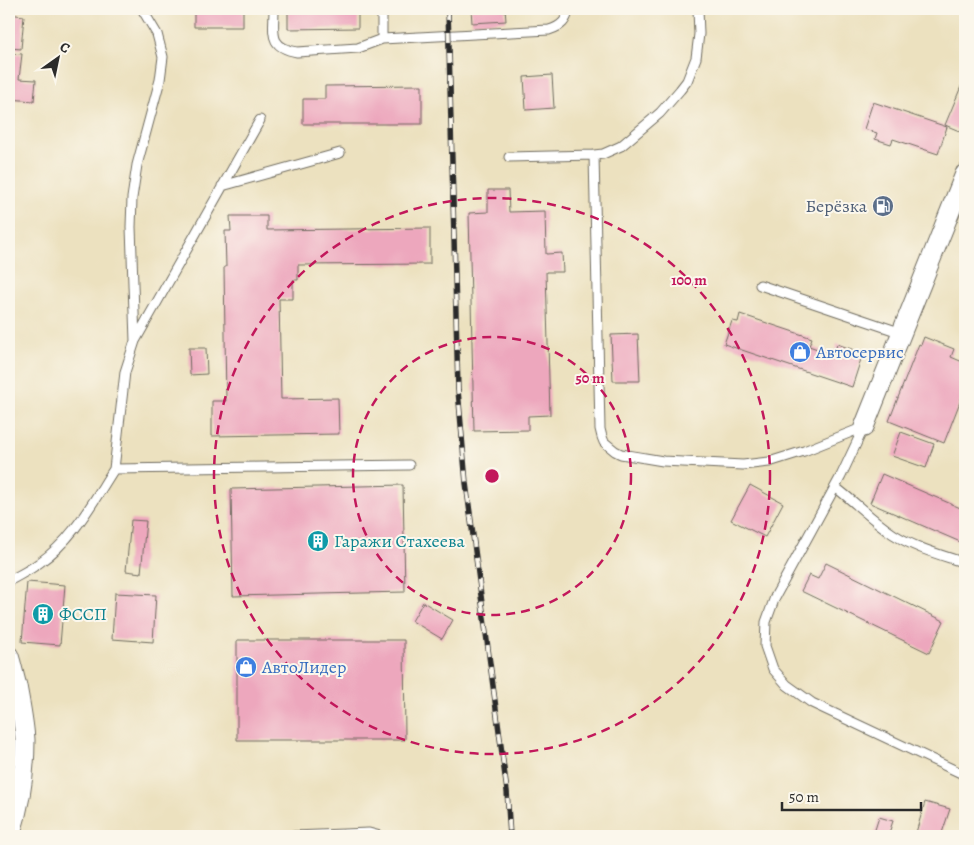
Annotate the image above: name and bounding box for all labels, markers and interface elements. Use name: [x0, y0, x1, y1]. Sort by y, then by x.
north arrow: [32, 32, 82, 82]
text: С: [56, 37, 74, 58]
place label: Берёзка: [805, 194, 868, 218]
fuel station icon: Берёзка: [871, 194, 895, 218]
text: 100 m: [671, 270, 707, 290]
shop icon: Автосервис: [788, 340, 812, 364]
place label: Автосервис: [815, 340, 904, 364]
text: 50 m: [575, 368, 605, 388]
centre of rings: [483, 467, 501, 485]
building icon: Гаражи Стахеева: [306, 529, 330, 553]
place label: Гаражи Стахеева: [334, 529, 466, 553]
building icon: ФССП: [31, 602, 55, 626]
place label: ФССП: [59, 602, 107, 626]
shop icon: АвтоЛидер: [234, 655, 258, 679]
place label: АвтоЛидер: [261, 655, 346, 679]
scale bar: [782, 780, 920, 812]
text: 50 m: [789, 787, 819, 807]

